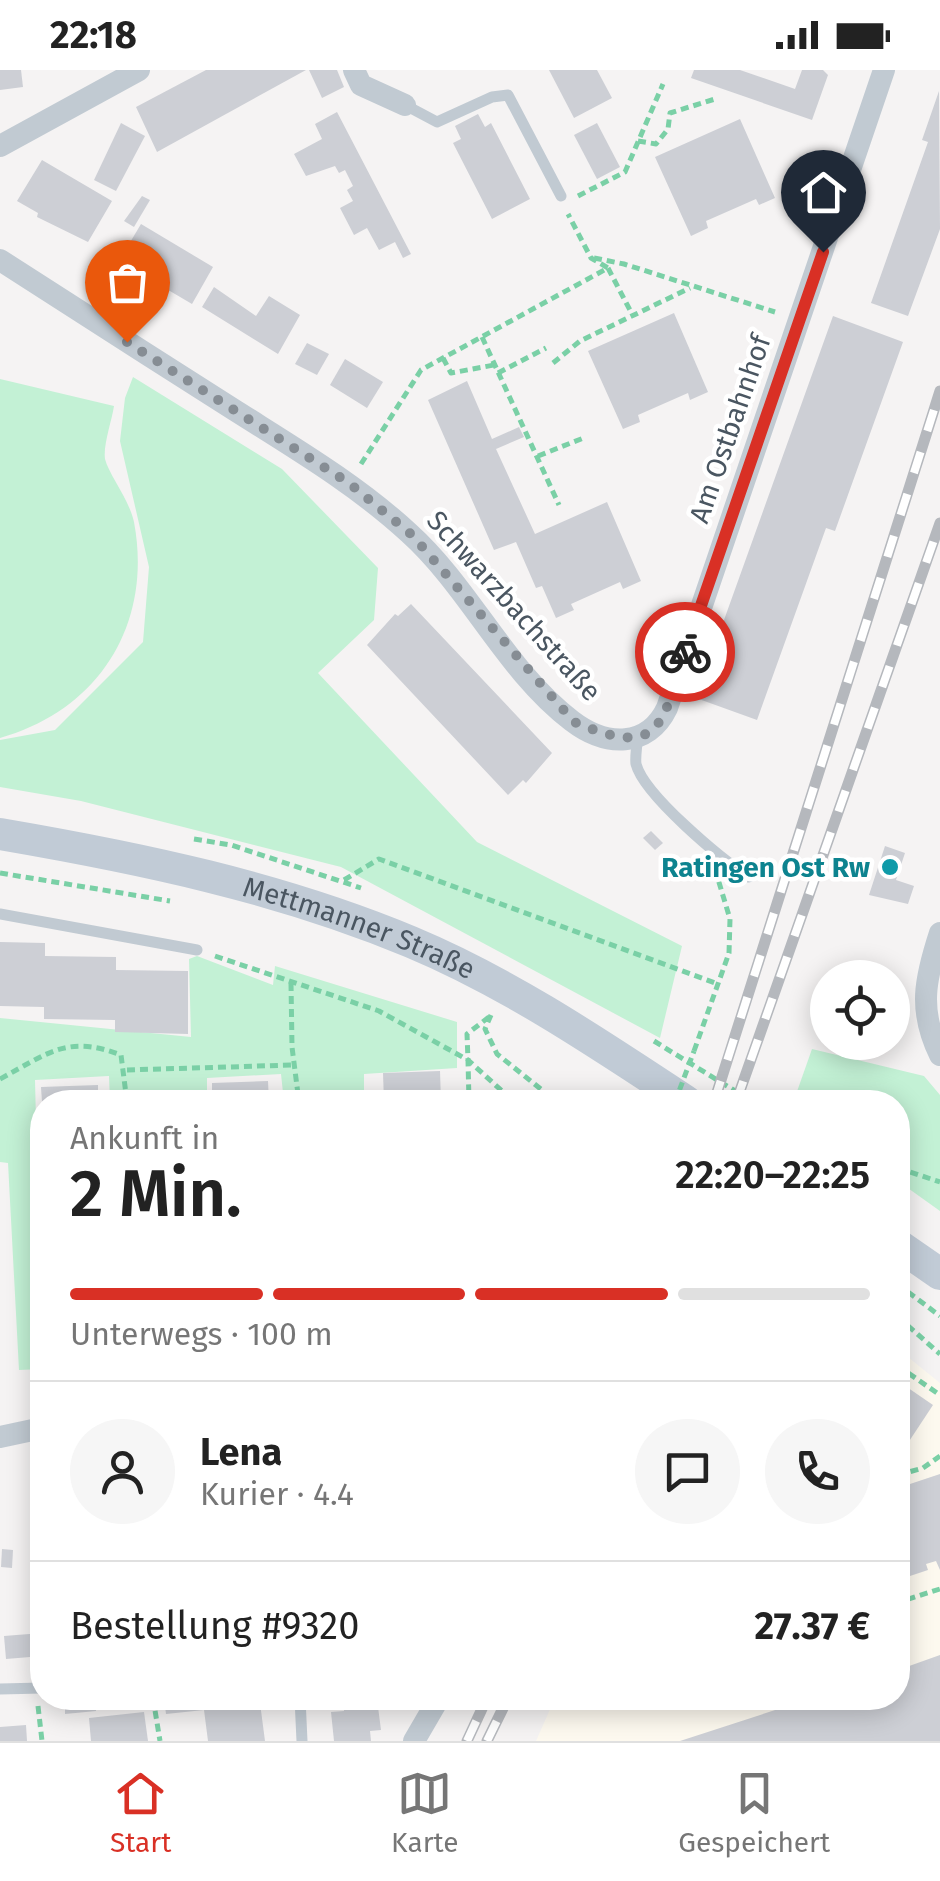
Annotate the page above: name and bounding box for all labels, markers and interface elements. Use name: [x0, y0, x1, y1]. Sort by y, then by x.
text: 22:18: [50, 12, 137, 58]
pin: [781, 150, 866, 253]
icon: home: [796, 165, 851, 220]
pin: [85, 240, 170, 343]
icon: bag: [100, 255, 155, 310]
street label: Am Ostbahnhof: [682, 328, 778, 527]
street label: Schwarzbachstraße: [420, 504, 608, 708]
courier: [635, 602, 735, 702]
icon: bike: [658, 625, 713, 680]
place label: Ratingen Ost Rw: [661, 851, 870, 884]
marker: Ratingen Ost Rw: [879, 856, 901, 878]
street label: Mettmanner Straße: [240, 870, 481, 986]
map controls: [810, 960, 910, 1060]
button: locate: [810, 960, 910, 1060]
text: Ankunft in: [70, 1119, 219, 1157]
text: 22:20–22:25: [675, 1152, 870, 1198]
text: 2 Min.: [70, 1155, 242, 1233]
text: Unterwegs · 100 m: [70, 1315, 333, 1353]
button: person: [70, 1419, 175, 1524]
button: chat: [635, 1419, 740, 1524]
button: phone: [765, 1419, 870, 1524]
text: Lena: [200, 1429, 282, 1475]
text: Kurier · 4.4: [200, 1475, 354, 1513]
text: Bestellung #9320: [70, 1603, 359, 1649]
text: 27.37 €: [754, 1603, 870, 1649]
tab: Start: [110, 1766, 171, 1859]
tab: Karte: [391, 1766, 458, 1859]
tab: Gespeichert: [678, 1766, 830, 1859]

